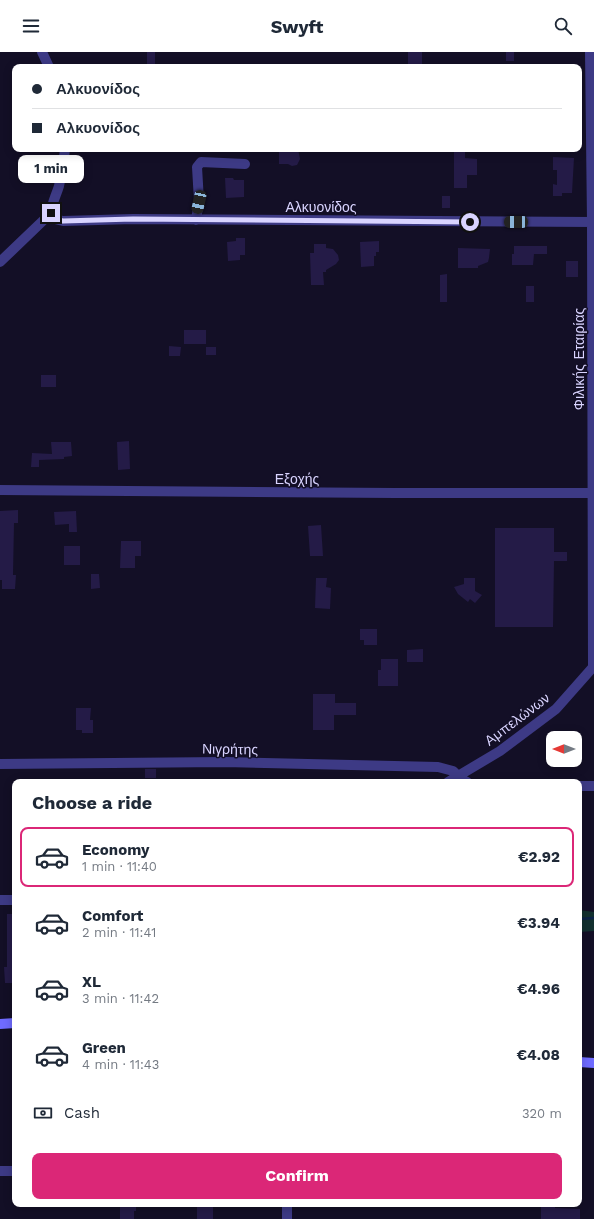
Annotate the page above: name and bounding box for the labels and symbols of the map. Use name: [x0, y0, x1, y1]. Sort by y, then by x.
callout: 1 min: [18, 155, 84, 183]
car: [191, 189, 207, 215]
street label: Αλκυονίδος: [285, 199, 357, 215]
route end: [42, 204, 60, 222]
route start: [461, 213, 479, 231]
car: [504, 216, 528, 228]
street label: Φιλικής Εταιρίας: [571, 308, 587, 410]
street label: Εξοχής: [275, 471, 320, 487]
street label: Αμπελώνων: [481, 689, 553, 749]
north arrow: [546, 731, 582, 767]
street label: Νιγρήτης: [202, 741, 258, 757]

